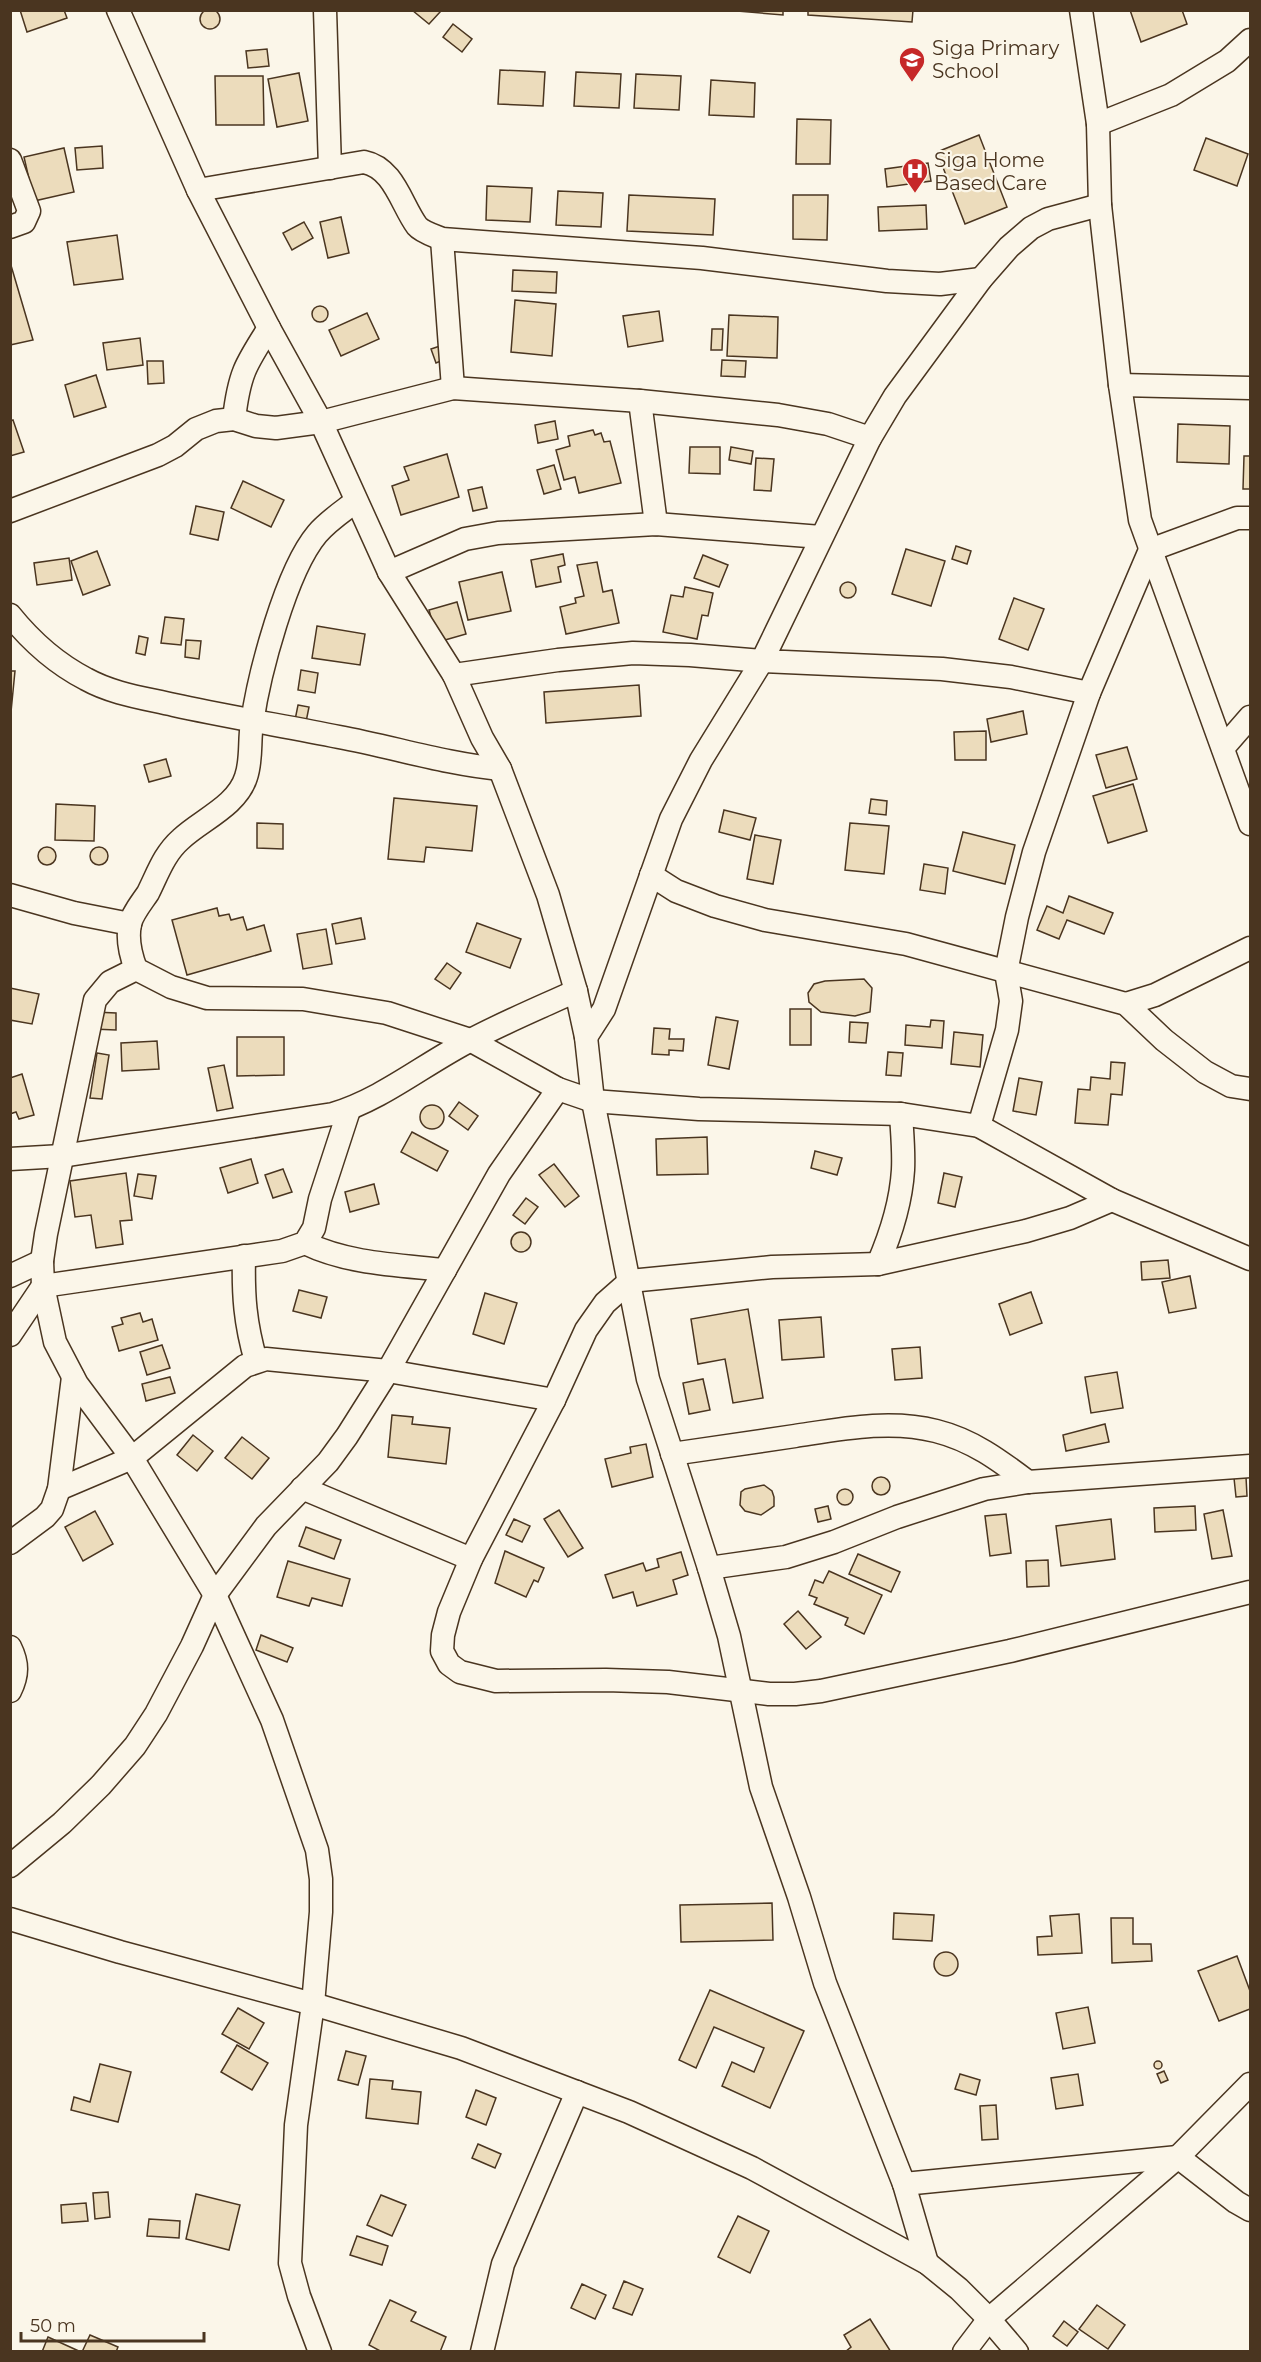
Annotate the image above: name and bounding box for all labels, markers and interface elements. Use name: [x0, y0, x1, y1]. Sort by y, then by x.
place label: Siga Primary School: [932, 36, 1059, 83]
school or university icon: Siga Primary School: [897, 45, 927, 83]
place label: Siga Home Based Care: [934, 148, 1047, 195]
hospital icon: Siga Home Based Care: [900, 156, 930, 194]
scale bar: [21, 2305, 204, 2343]
text: 50 m: [30, 2315, 76, 2337]

